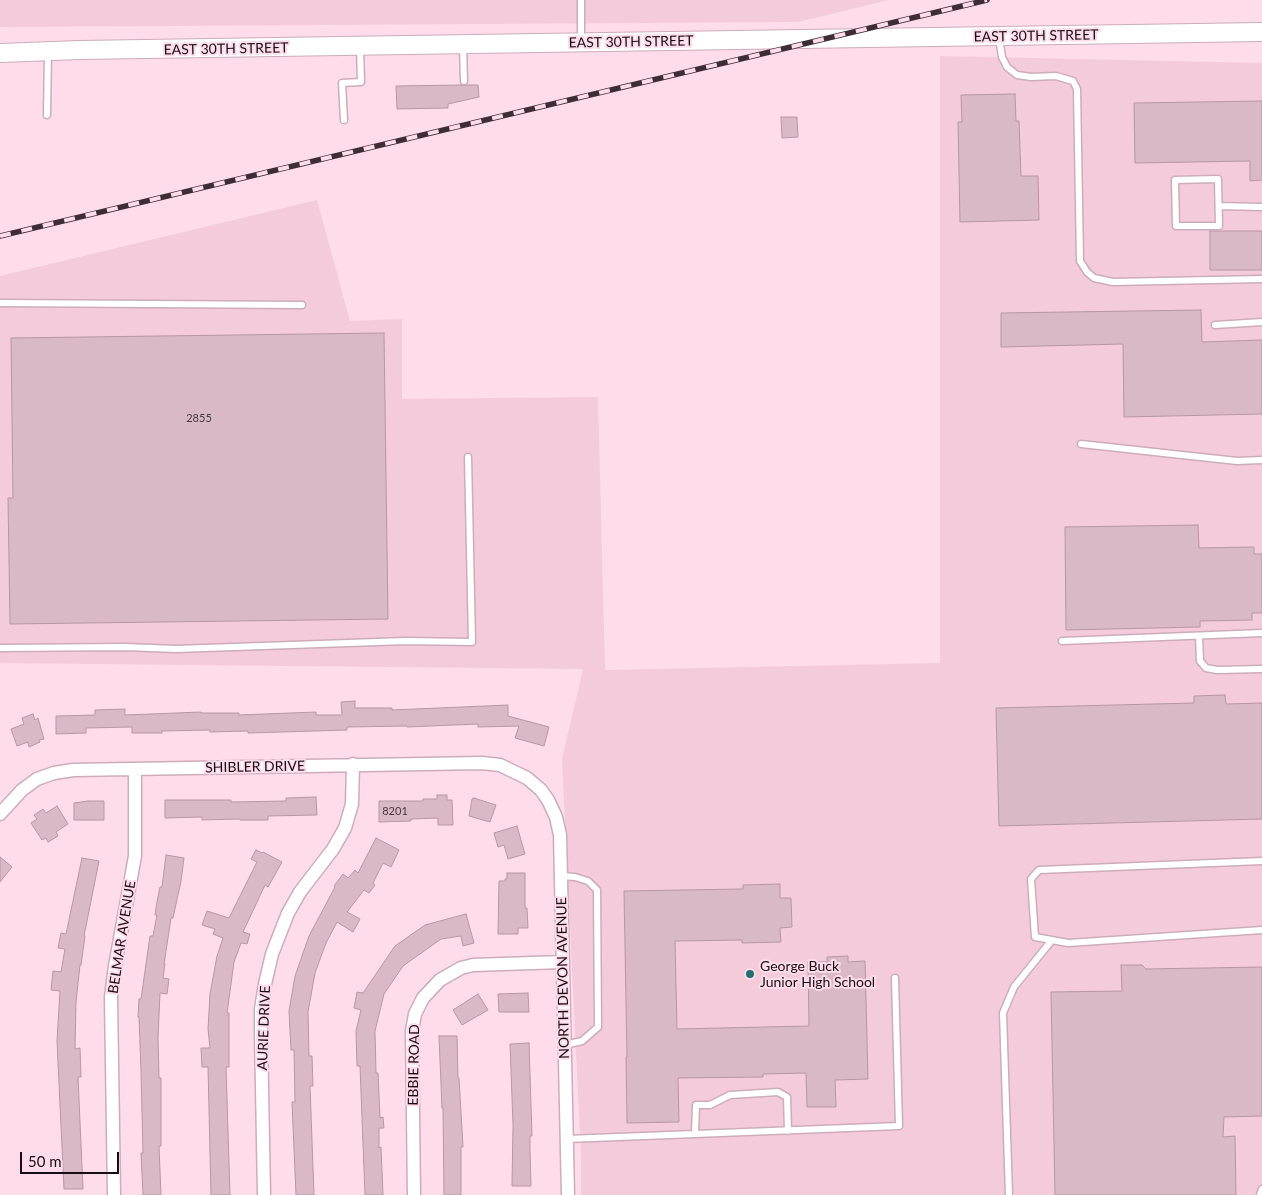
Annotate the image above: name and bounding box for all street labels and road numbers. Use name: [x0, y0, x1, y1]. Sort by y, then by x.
street label: EAST 30TH STREET: [973, 27, 1099, 45]
street label: EAST 30TH STREET: [568, 33, 694, 51]
street label: EAST 30TH STREET: [163, 40, 289, 58]
street label: SHIBLER DRIVE: [205, 758, 305, 776]
street label: BELMAR AVENUE: [105, 879, 139, 995]
street label: NORTH DEVON AVENUE: [553, 897, 573, 1059]
street label: AURIE DRIVE: [254, 985, 274, 1071]
street label: EBBIE ROAD: [405, 1024, 423, 1106]

